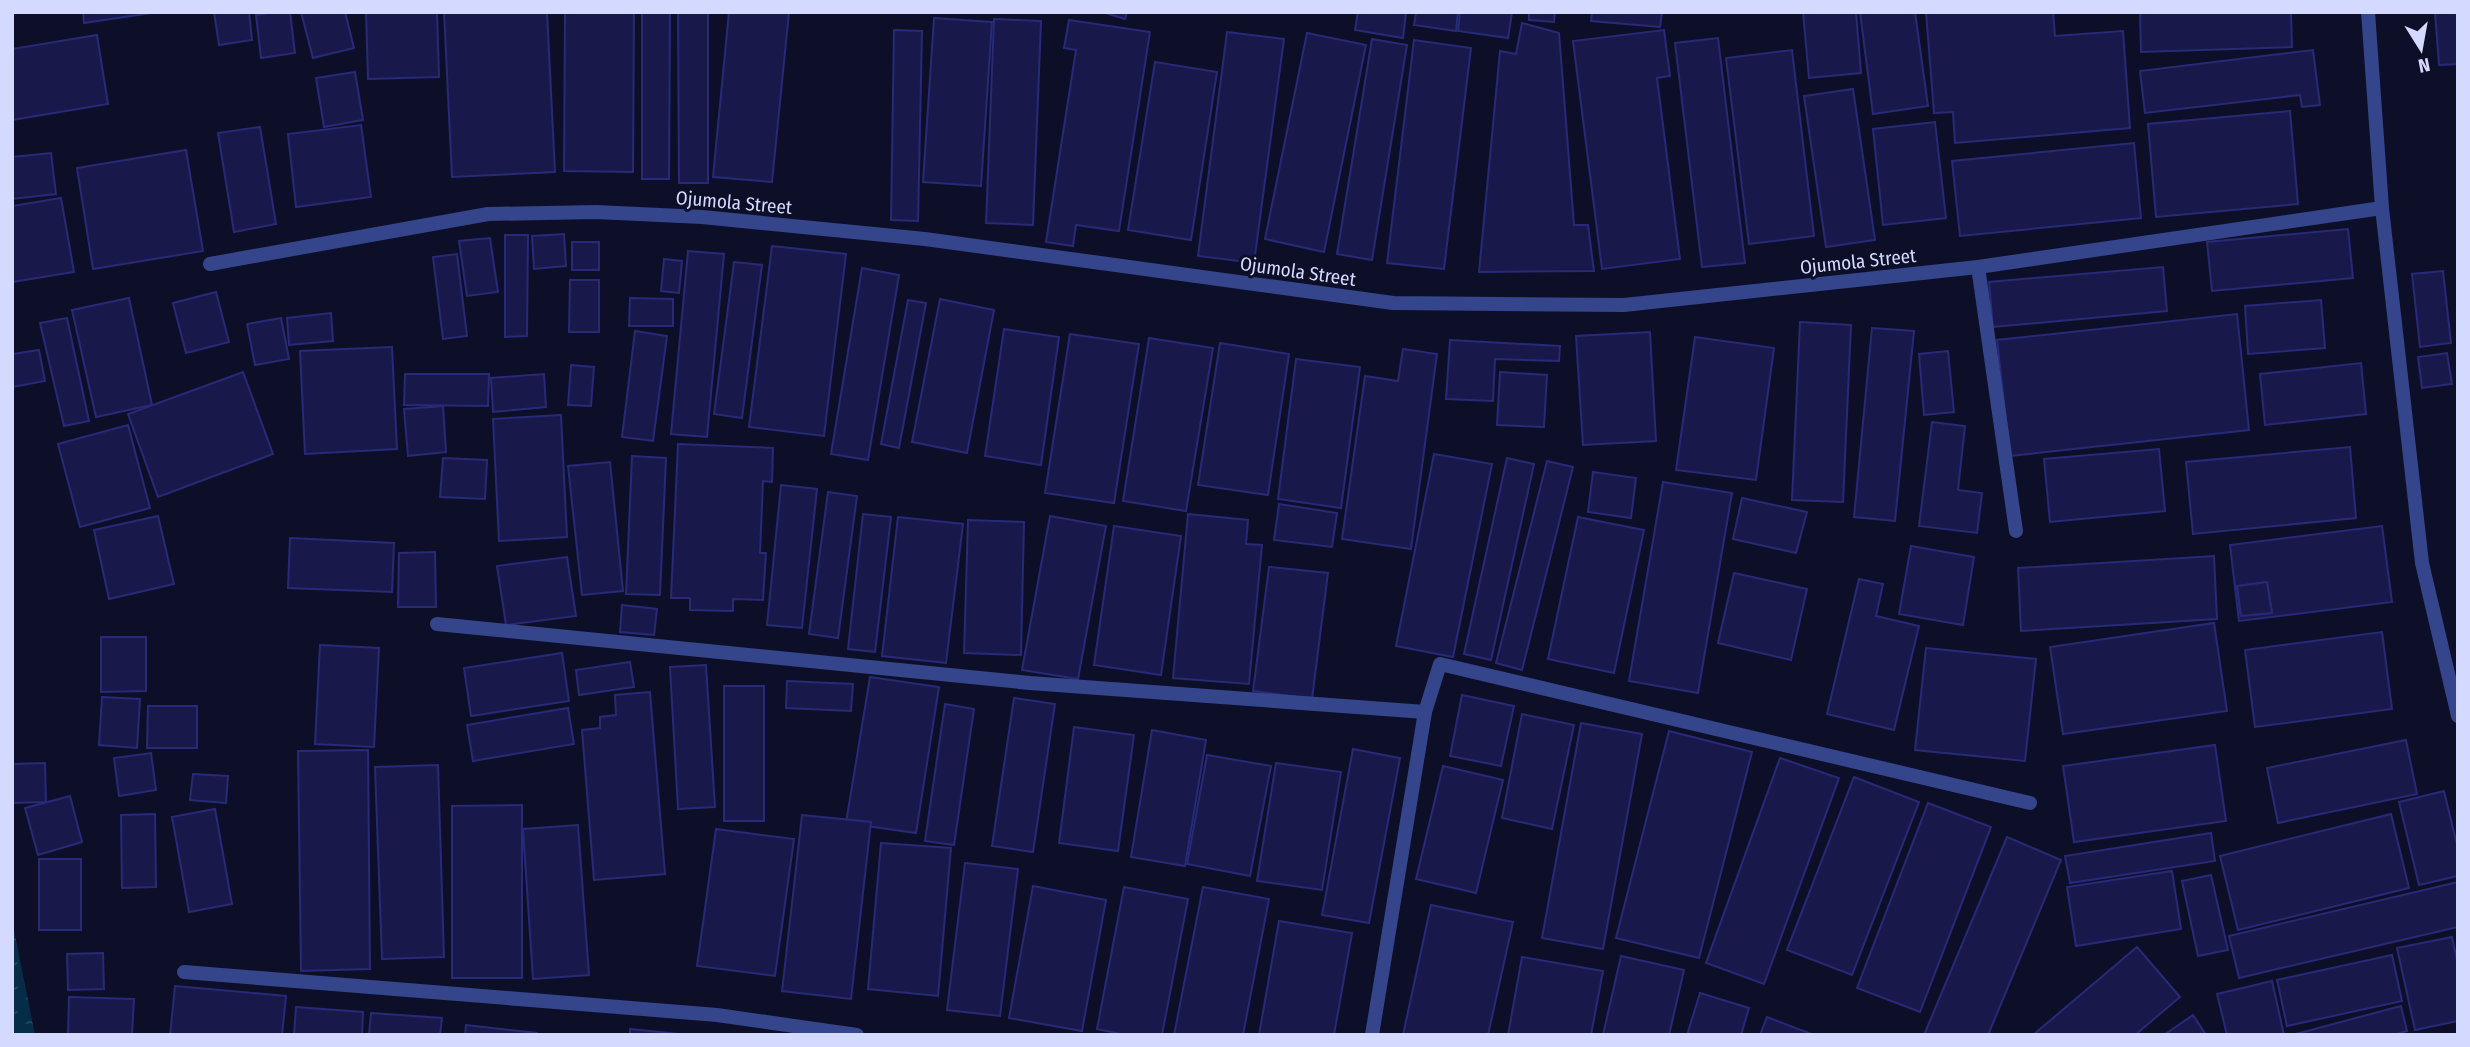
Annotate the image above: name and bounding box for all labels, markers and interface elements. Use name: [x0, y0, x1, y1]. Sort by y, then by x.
north arrow: [2386, 14, 2456, 84]
text: N: [2416, 53, 2432, 78]
street label: Ojumola Street: [675, 186, 794, 219]
street label: Ojumola Street: [1799, 244, 1918, 279]
street label: Ojumola Street: [1239, 252, 1358, 291]

